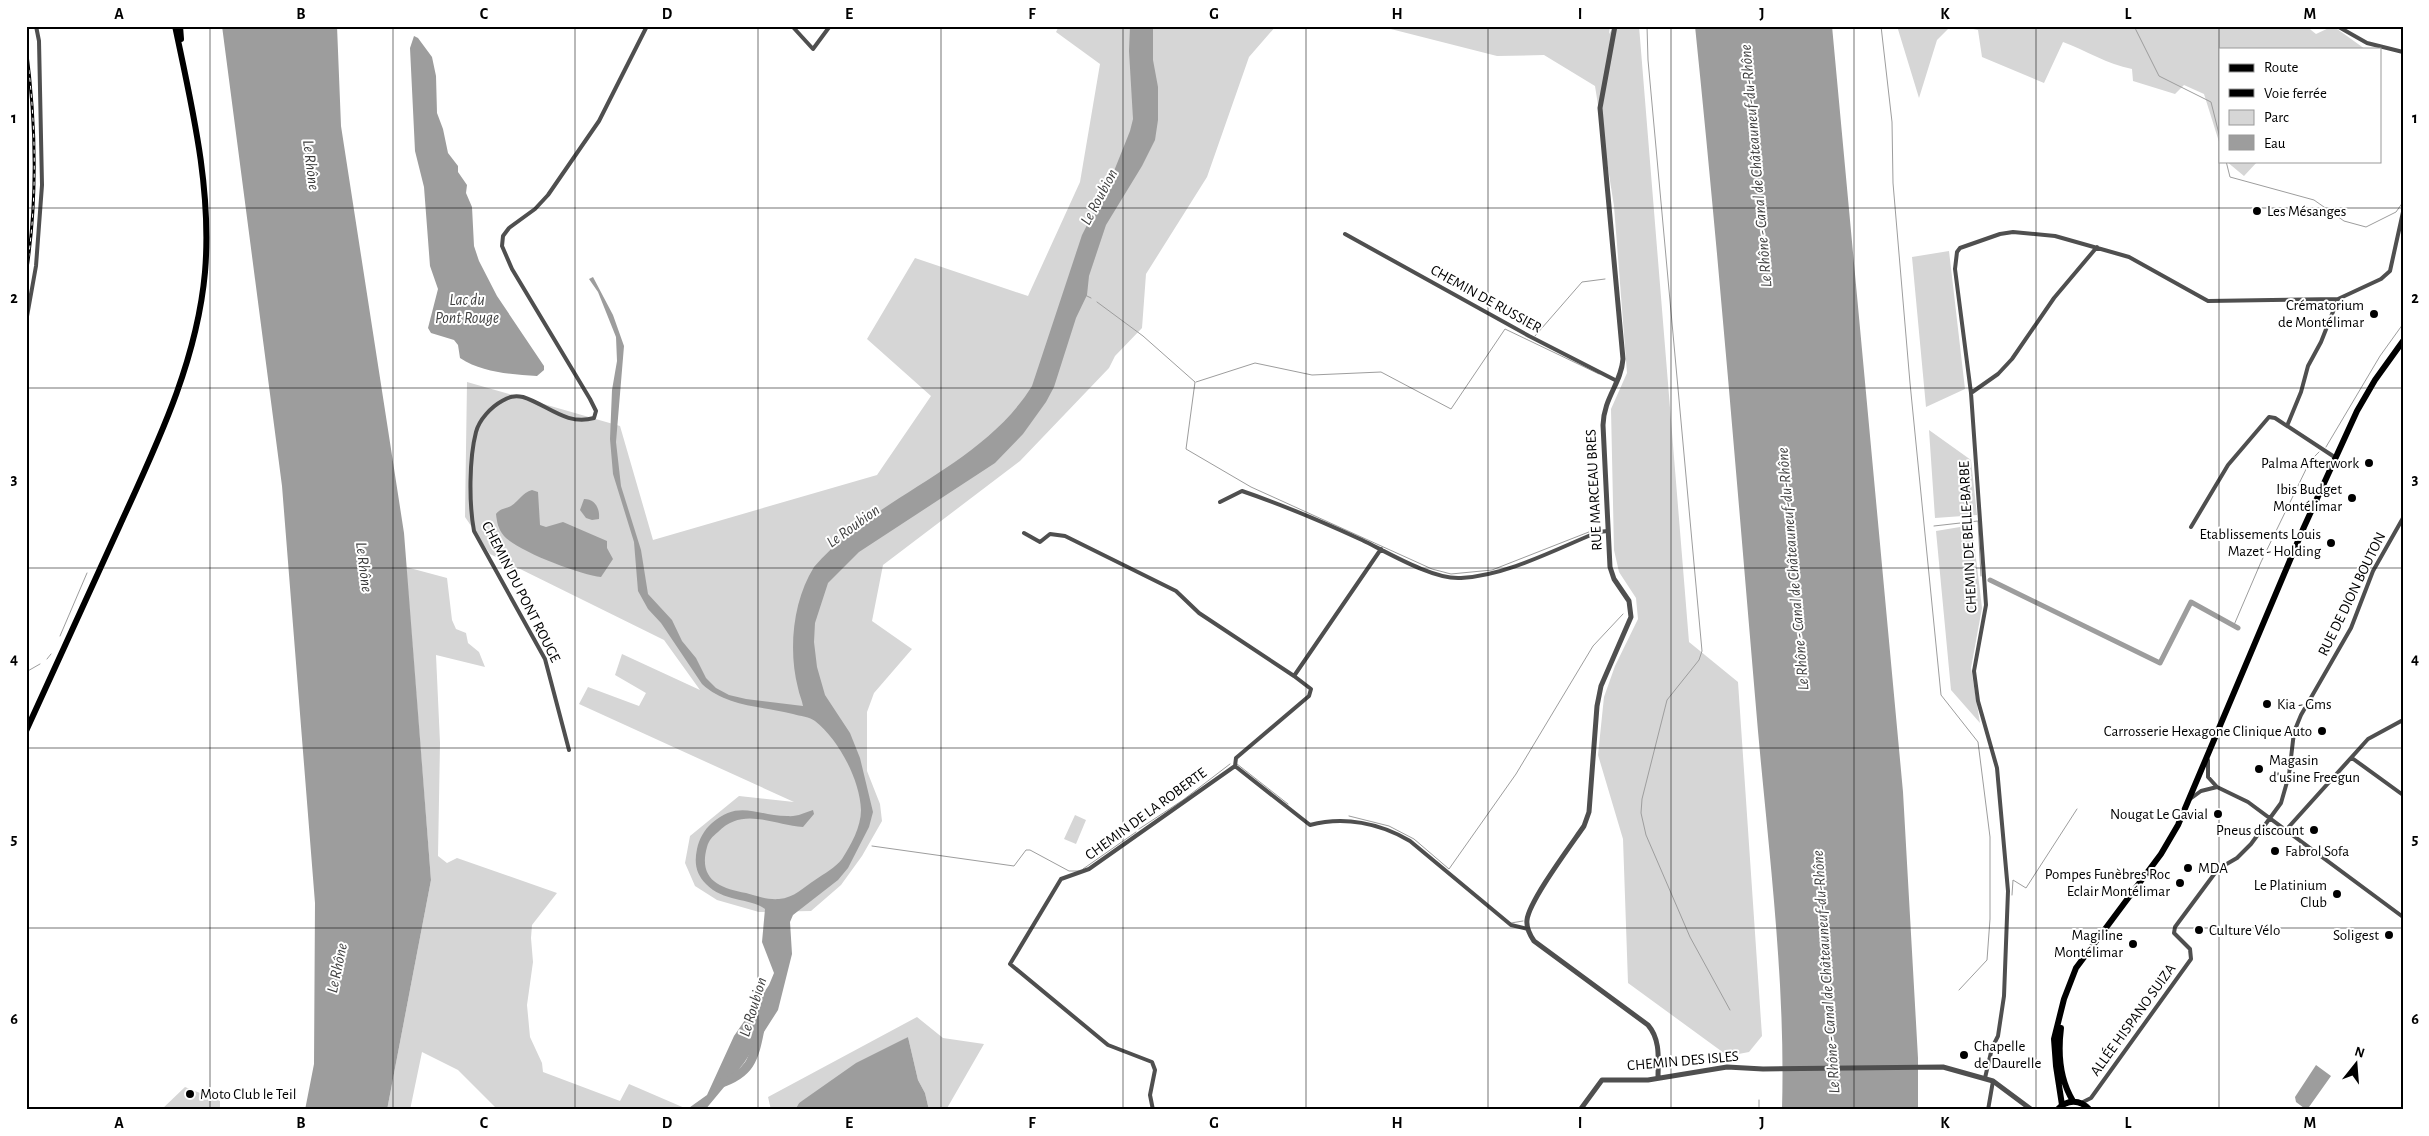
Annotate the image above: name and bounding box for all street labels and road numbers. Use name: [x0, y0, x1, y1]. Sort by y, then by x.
street label: CHEMIN DE RUSSIER: [1428, 262, 1544, 336]
street label: RUE MARCEAU BRES: [1583, 429, 1605, 551]
street label: CHEMIN DE BELLE-BARBE: [1957, 461, 1979, 613]
street label: CHEMIN DU PONT ROUGE: [479, 519, 563, 665]
street label: RUE DE DION BOUTON: [2316, 530, 2388, 658]
street label: CHEMIN DE LA ROBERTE: [1083, 765, 1209, 863]
street label: ALLÉE HISPANO SUIZA: [2086, 960, 2179, 1079]
street label: CHEMIN DES ISLES: [1627, 1049, 1739, 1073]

